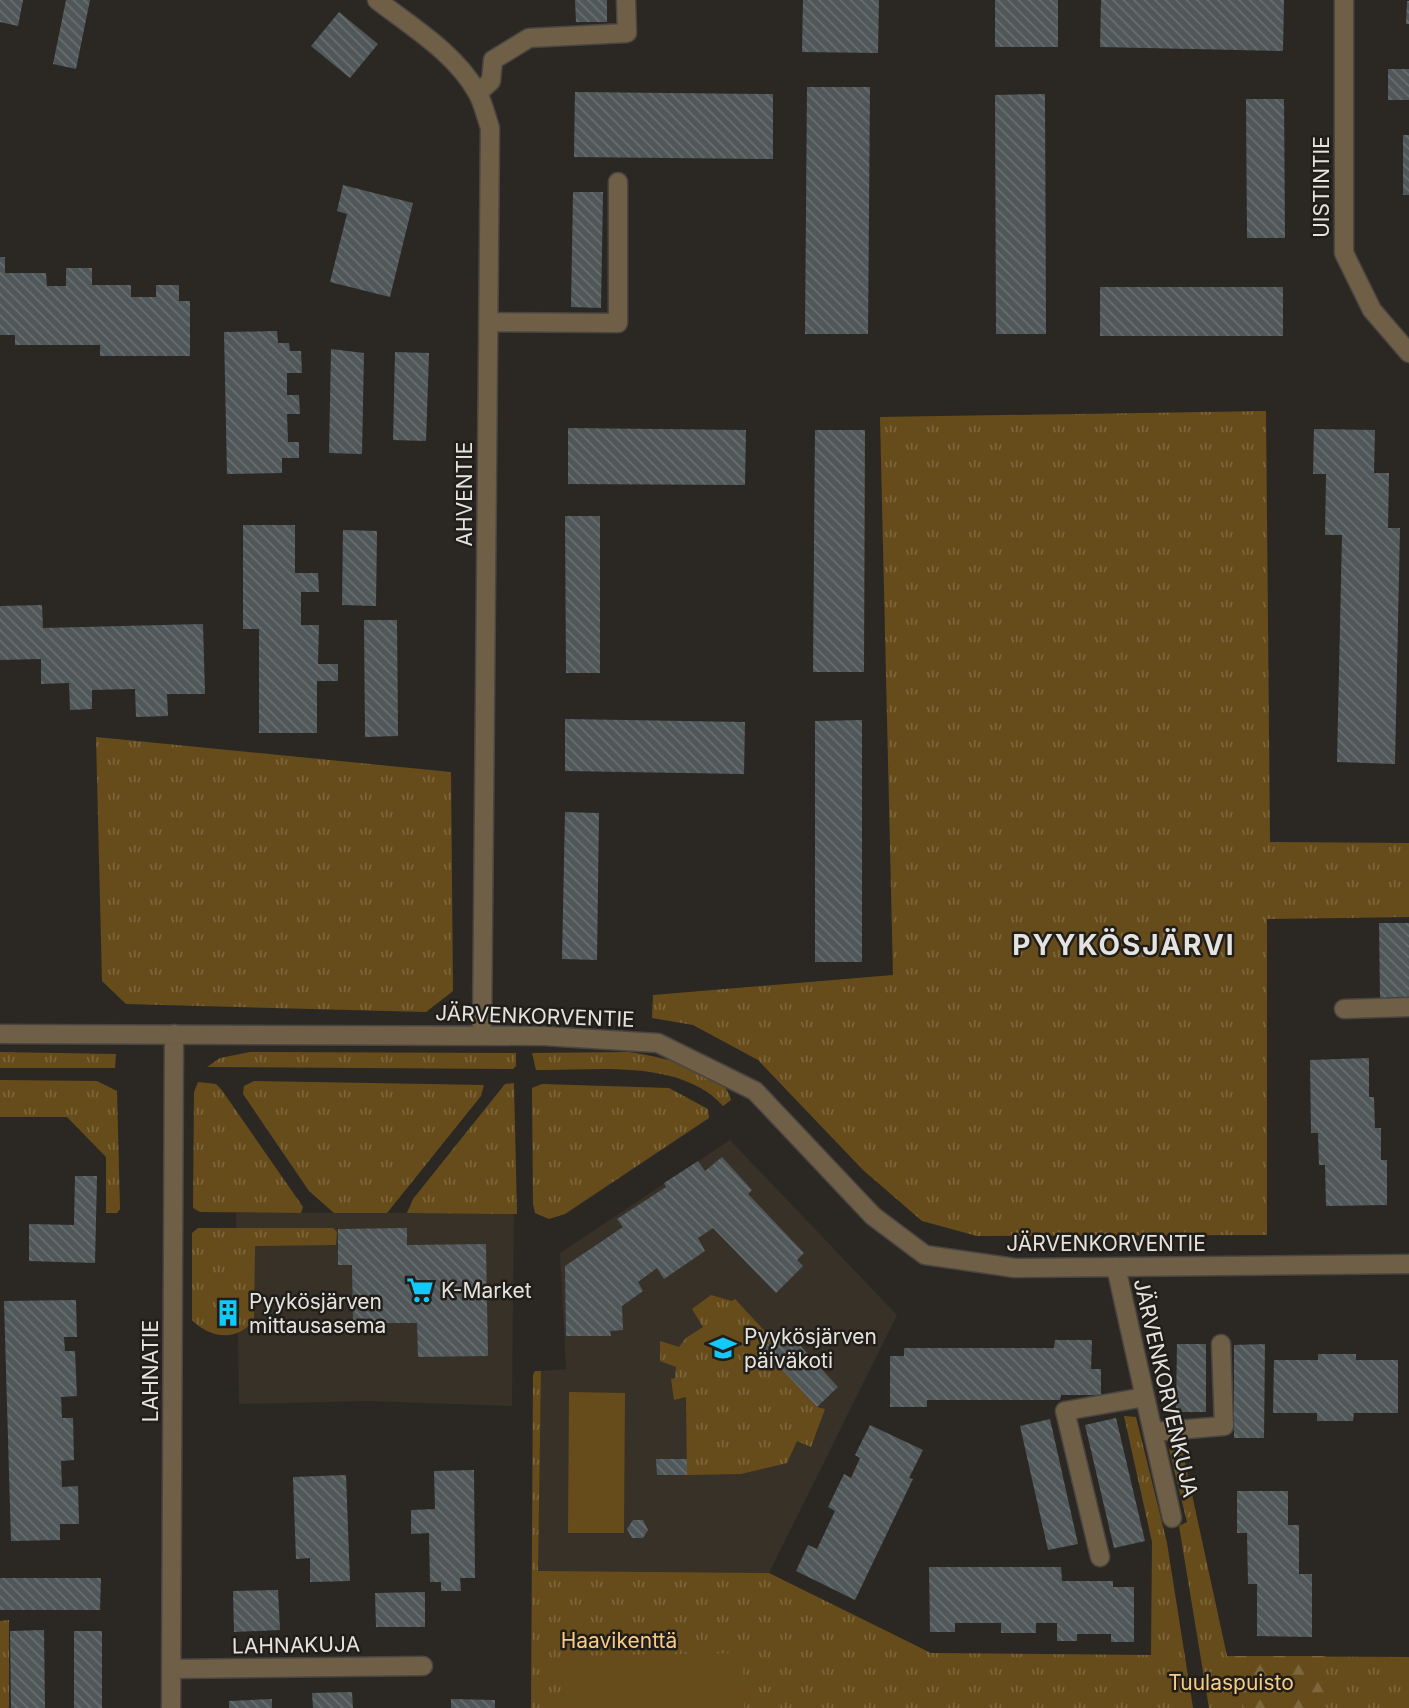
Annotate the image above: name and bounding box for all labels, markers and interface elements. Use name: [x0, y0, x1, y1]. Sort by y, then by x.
street label: UISTINTIE: [1309, 136, 1334, 238]
street label: AHVENTIE: [452, 442, 477, 546]
district label: PYYKÖSJÄRVI: [1012, 928, 1236, 962]
street label: JÄRVENKORVENTIE: [435, 999, 635, 1032]
street label: JÄRVENKORVENTIE: [1006, 1230, 1206, 1256]
supermarket icon: K-Market: [405, 1275, 435, 1305]
street label: JÄRVENKORVENKUJA: [1129, 1276, 1204, 1500]
place label: K-Market: [441, 1278, 532, 1303]
place label: Pyykösjärven mittausasema: [249, 1289, 386, 1338]
building icon: Pyykösjärven mittausasema: [213, 1298, 243, 1328]
street label: LAHNATIE: [138, 1320, 163, 1422]
place label: Pyykösjärven päiväkoti: [744, 1324, 877, 1373]
school or university icon: Pyykösjärven päiväkoti: [708, 1333, 738, 1363]
park label: Haavikenttä: [561, 1628, 677, 1653]
street label: LAHNAKUJA: [232, 1631, 360, 1659]
park label: Tuulaspuisto: [1168, 1670, 1294, 1695]

